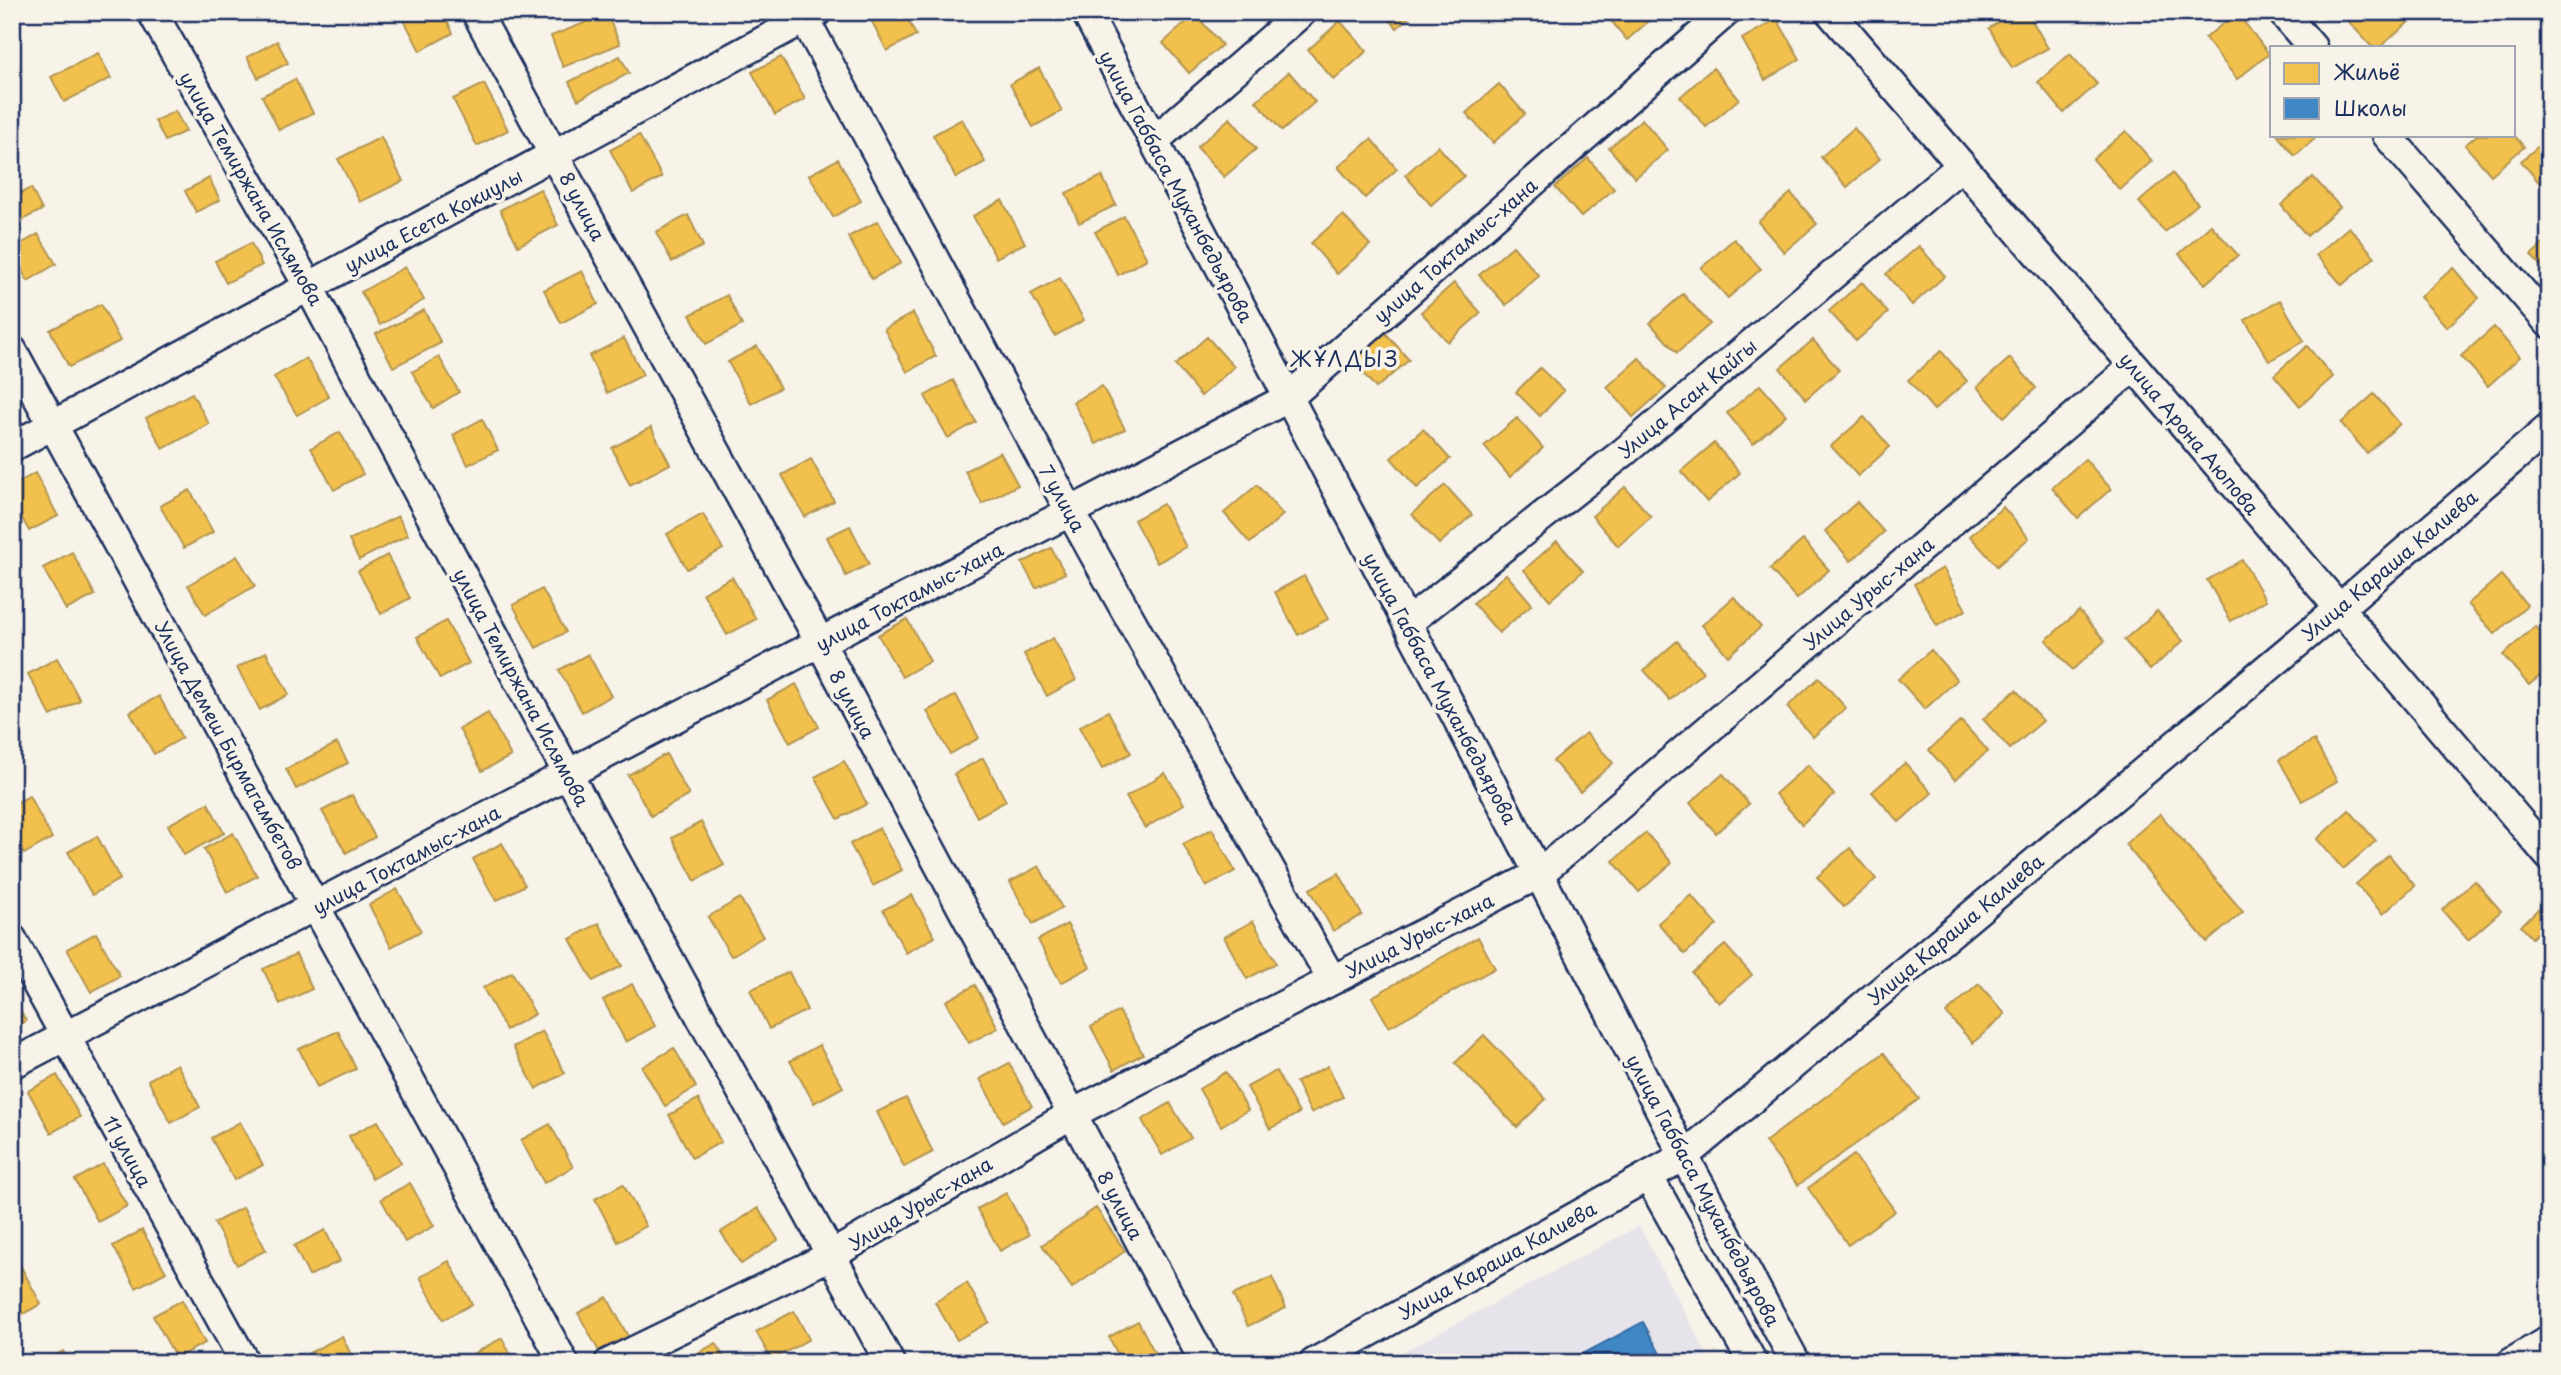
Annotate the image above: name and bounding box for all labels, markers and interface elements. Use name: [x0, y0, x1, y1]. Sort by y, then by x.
street label: улица Габбаса Муханбедьярова: [1093, 45, 1261, 327]
legend: [2270, 46, 2516, 136]
text: Жильё: [2333, 55, 2400, 87]
street label: улица Темиржана Ислямова: [173, 66, 331, 310]
text: Школы: [2334, 91, 2407, 123]
street label: улица Есета Кокиулы: [339, 161, 527, 279]
street label: 8 улица: [553, 167, 613, 245]
street label: улица Токтамыс-хана: [1367, 171, 1543, 329]
street label: Улица Асан Кайгы: [1612, 332, 1762, 464]
district label: ЖҰЛДЫЗ: [1289, 342, 1400, 374]
street label: улица Арона Аюпова: [2113, 346, 2267, 521]
street label: 7 улица: [1033, 459, 1093, 537]
street label: Улица Караша Калиева: [2295, 483, 2483, 647]
street label: Улица Урыс-хана: [1797, 530, 1940, 656]
street label: улица Токтамыс-хана: [810, 535, 1008, 657]
street label: улица Габбаса Муханбедьярова: [1357, 547, 1525, 829]
street label: улица Темиржана Ислямова: [447, 563, 597, 811]
street label: Улица Демеш Бирмагамбетов: [149, 615, 309, 875]
street label: 8 улица: [823, 665, 883, 743]
street label: улица Токтамыс-хана: [307, 798, 505, 920]
street label: Улица Караша Калиева: [1861, 847, 2049, 1011]
street label: Улица Урыс-хана: [1340, 885, 1498, 985]
street label: улица Габбаса Муханбедьярова: [1620, 1049, 1788, 1331]
street label: 11 улица: [97, 1110, 159, 1192]
street label: Улица Урыс-хана: [843, 1149, 997, 1257]
street label: 8 улица: [1091, 1166, 1151, 1244]
street label: Улица Караша Калиева: [1393, 1194, 1601, 1326]

